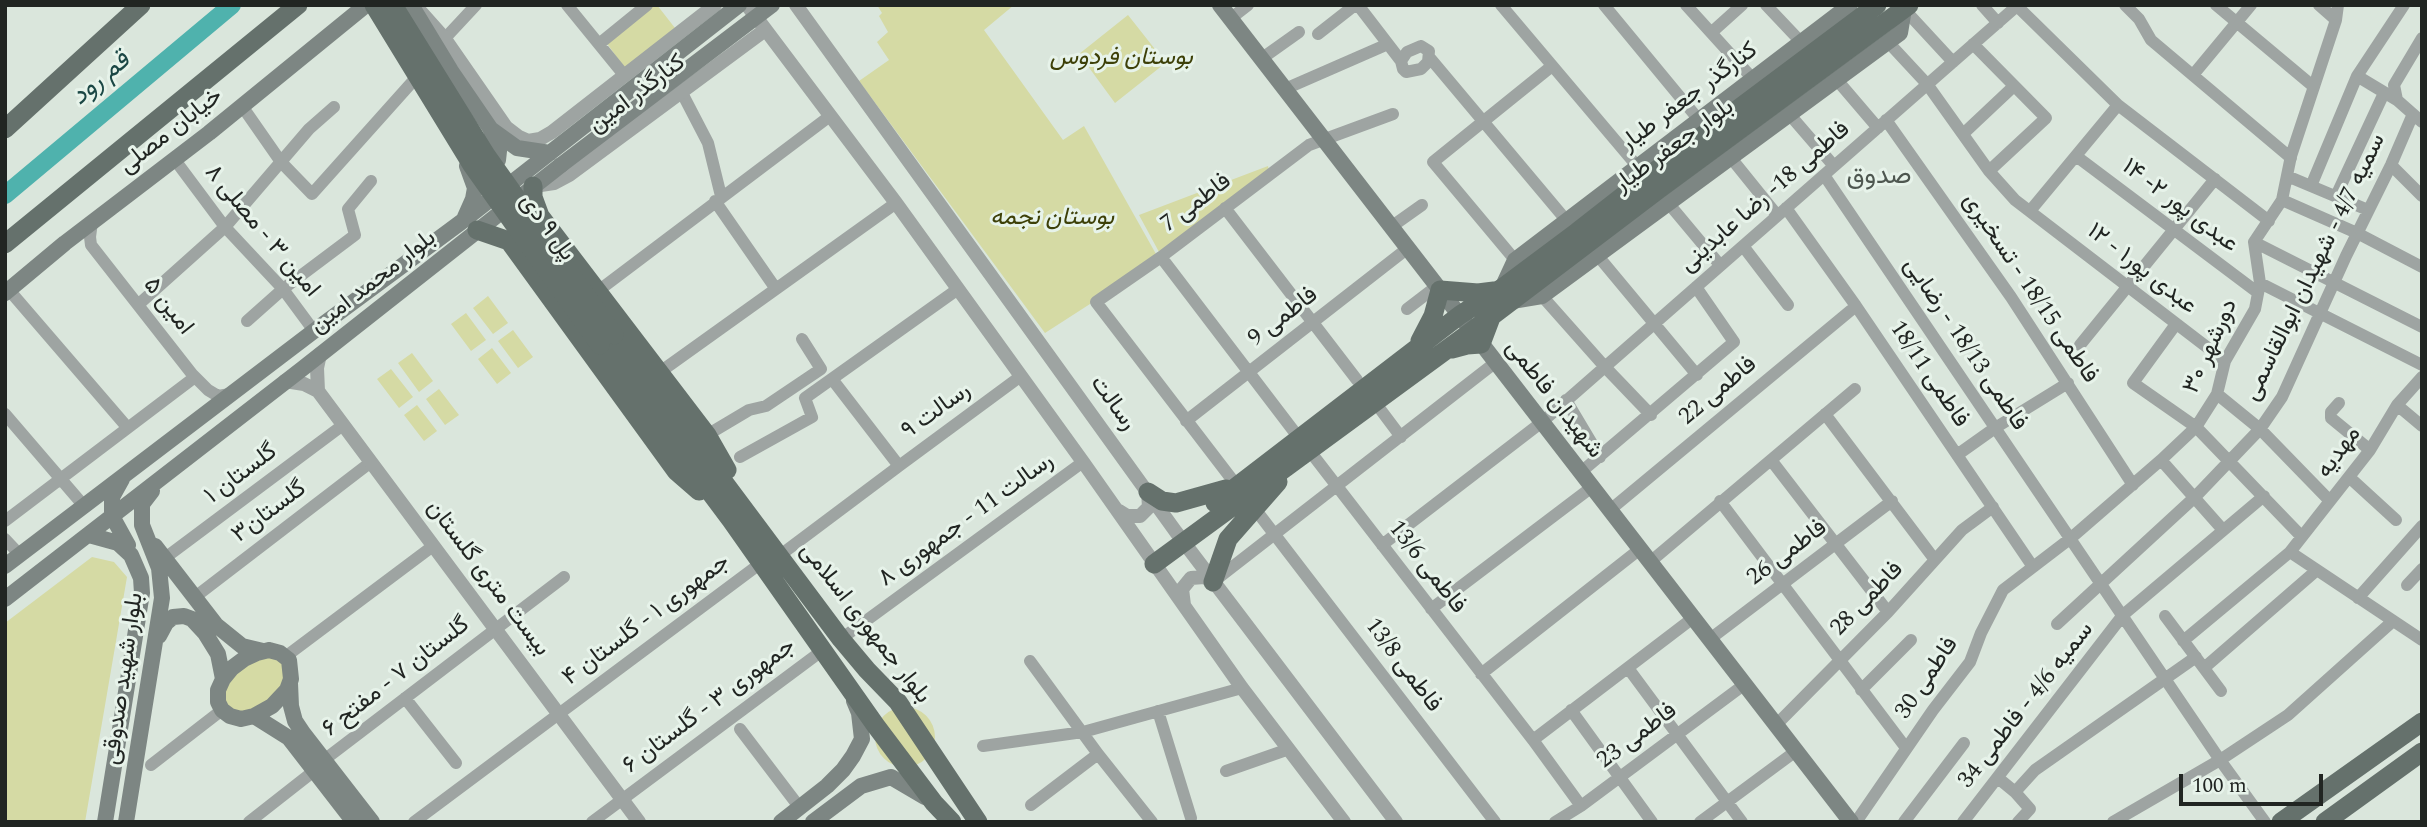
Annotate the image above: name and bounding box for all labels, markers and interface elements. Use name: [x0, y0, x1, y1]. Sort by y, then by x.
street label: کنارگذر جعفر طیار: [1616, 37, 1764, 159]
park label: بوستان فردوس: [1050, 45, 1192, 73]
water label: قم رود: [66, 46, 138, 114]
street label: کنارگذر امین: [584, 49, 692, 141]
street label: خیابان مصلی: [115, 83, 229, 181]
street label: بلوار جعفر طیار: [1609, 94, 1741, 200]
street label: فاطمی 18- رضا عابدینی: [1675, 116, 1857, 280]
street label: سمیه 4/7 - شهیدان ابوالقاسمی: [2239, 130, 2393, 406]
street label: عبدی پور ۲- ۱۴: [2115, 154, 2243, 260]
street label: امین ۳ - مصلی ۸: [197, 160, 325, 304]
district label: صدوق: [1846, 162, 1912, 194]
street label: فاطمی 7: [1156, 168, 1238, 240]
street label: فاطمی 18/15 - تسخیری: [1955, 188, 2103, 390]
street label: پل ۹ دی: [512, 189, 580, 267]
park label: بوستان نجمه: [990, 205, 1114, 233]
street label: عبدی پور۱ - ۱۲: [2080, 218, 2202, 322]
street label: بلوار محمد امین: [305, 225, 443, 341]
street label: فاطمی 18/13 - رضایی: [1895, 253, 2033, 437]
street label: امین ۵: [136, 272, 198, 342]
street label: فاطمی 9: [1243, 282, 1325, 354]
street label: دورشهر ۳۰: [2178, 295, 2246, 399]
street label: فاطمی 18/11: [1882, 316, 1974, 434]
street label: شهیدان فاطمی: [1498, 335, 1608, 465]
street label: فاطمی 22: [1674, 351, 1764, 433]
street label: رسالت: [1082, 371, 1142, 437]
street label: رسالت ۹: [897, 377, 977, 447]
street label: مهدیه: [2311, 421, 2369, 485]
street label: گلستان ۱: [200, 438, 284, 512]
street label: رسالت 11 - جمهوری ۸: [874, 448, 1060, 594]
street label: گلستان۳: [227, 476, 313, 550]
street label: بیست متری گلستان: [419, 495, 555, 663]
street label: فاطمی 26: [1742, 515, 1834, 593]
street label: فاطمی 13/6: [1381, 516, 1471, 620]
street label: بلوار جمهوری اسلامی: [792, 538, 936, 710]
street label: جمهوری ۱ - گلستان ۴: [558, 549, 736, 693]
street label: فاطمی 28: [1825, 557, 1911, 643]
street label: بلوار شهید صدوقی: [99, 591, 151, 767]
street label: گلستان ۷ - مفتح ۶: [318, 612, 476, 744]
street label: فاطمی 13/8: [1357, 613, 1447, 719]
street label: سمیه 4/6 - فاطمی 34: [1953, 617, 2101, 795]
street label: جمهوری ۳ - گلستان ۶: [618, 633, 802, 781]
street label: فاطمی 30: [1890, 633, 1966, 725]
street label: فاطمی 23: [1592, 698, 1684, 776]
scale bar: [2182, 760, 2326, 804]
text: 100 m: [2192, 770, 2247, 802]

